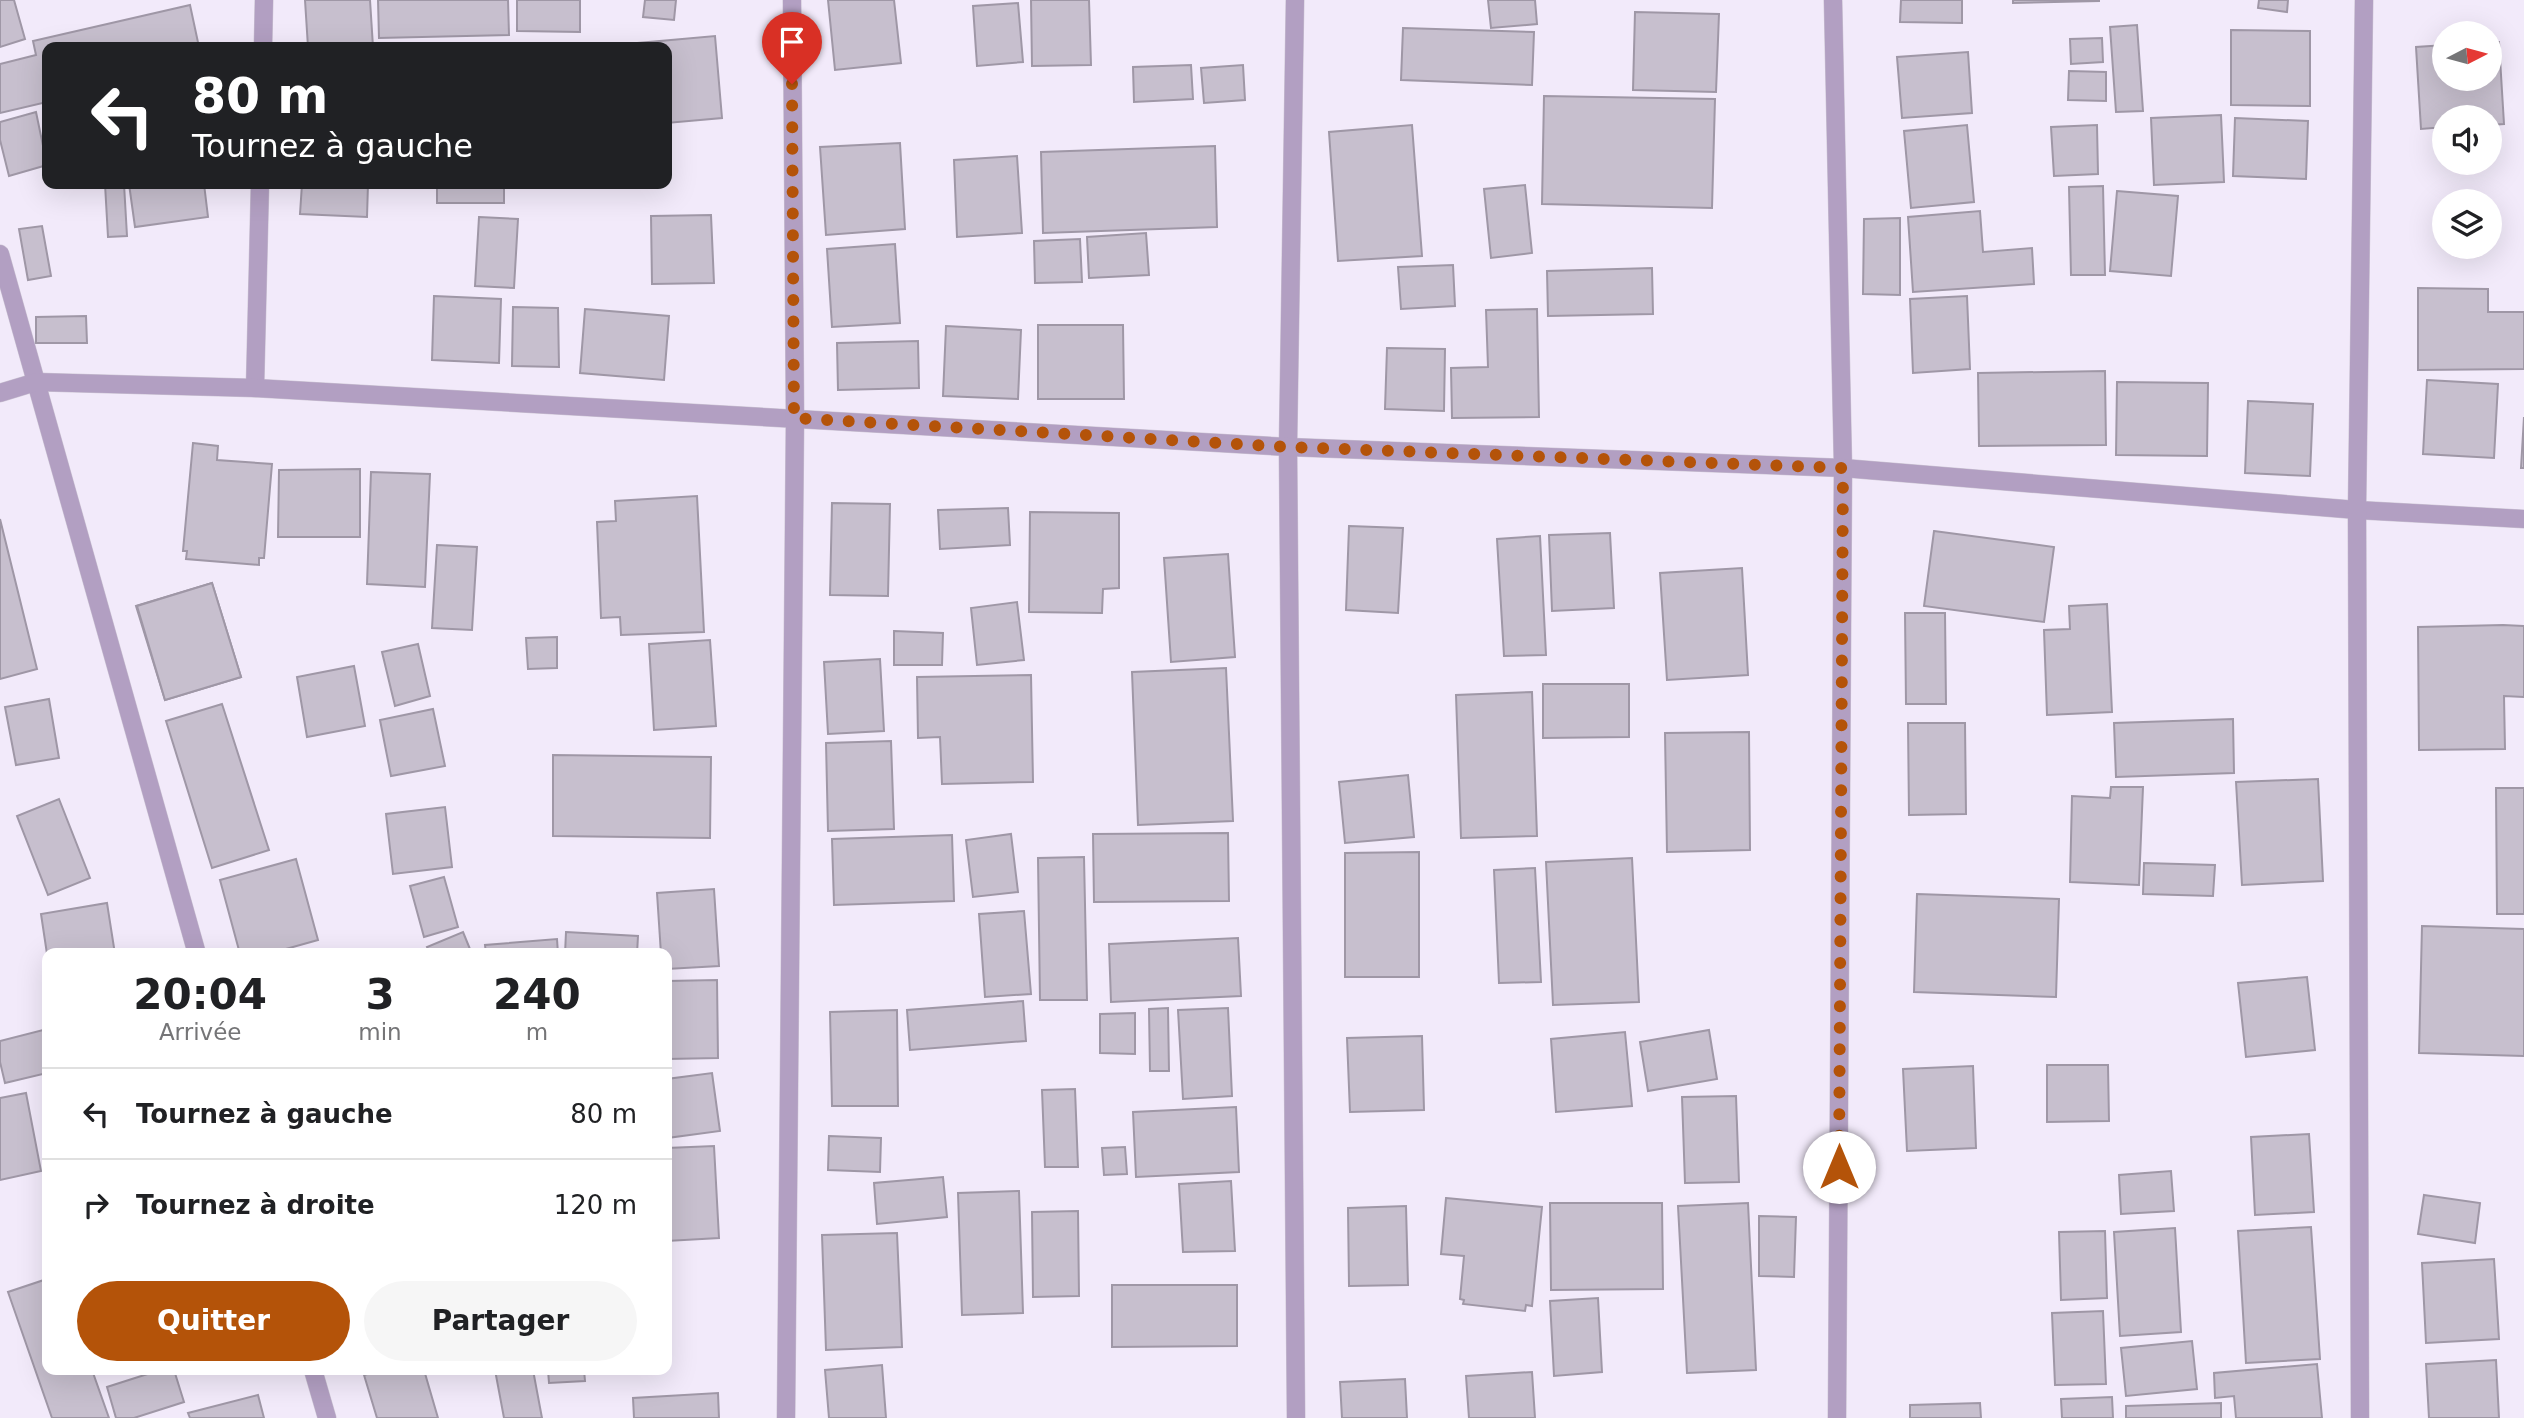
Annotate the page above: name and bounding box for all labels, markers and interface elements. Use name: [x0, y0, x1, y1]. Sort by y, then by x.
pin: [762, 12.0, 822, 84]
north arrow: [2432, 21, 2502, 91]
map controls: [2432, 21, 2502, 259]
icon: arrive: [773, 23, 811, 61]
text: 80 m: [192, 68, 328, 125]
icon: left: [77, 70, 168, 161]
button: sound: [2432, 105, 2502, 175]
text: Tournez à gauche: [192, 127, 473, 165]
button: layers: [2432, 189, 2502, 259]
text: 20:04: [133, 970, 267, 1019]
text: 3: [365, 970, 395, 1019]
text: 240: [493, 970, 581, 1019]
text: Arrivée: [159, 1019, 241, 1045]
text: min: [358, 1019, 402, 1045]
text: m: [526, 1019, 548, 1045]
icon: left: [77, 1095, 115, 1133]
text: Tournez à gauche: [136, 1099, 393, 1129]
text: 80 m: [570, 1099, 637, 1129]
position arrow: [1802, 1130, 1876, 1204]
icon: right: [77, 1186, 115, 1224]
text: Tournez à droite: [136, 1190, 375, 1220]
text: 120 m: [554, 1190, 637, 1220]
button: Quitter: [77, 1281, 350, 1361]
button: Partager: [364, 1281, 637, 1361]

